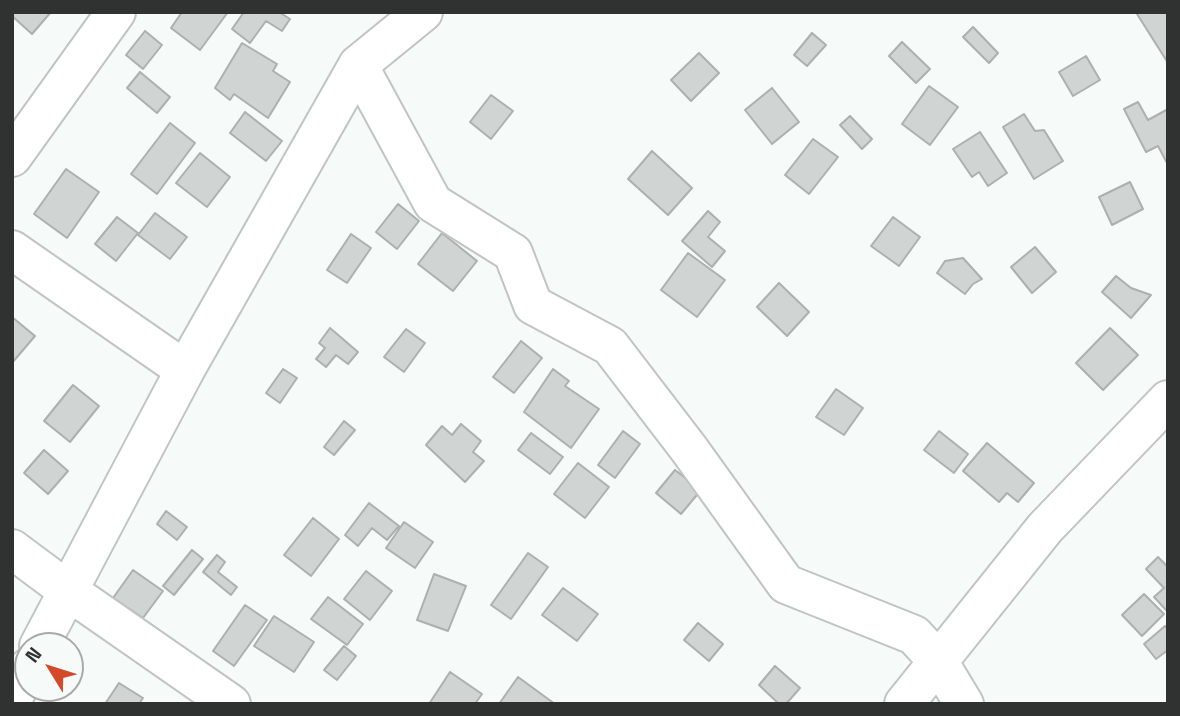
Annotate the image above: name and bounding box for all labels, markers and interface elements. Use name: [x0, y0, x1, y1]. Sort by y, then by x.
north arrow: [14, 632, 84, 702]
text: N: [20, 642, 47, 668]

